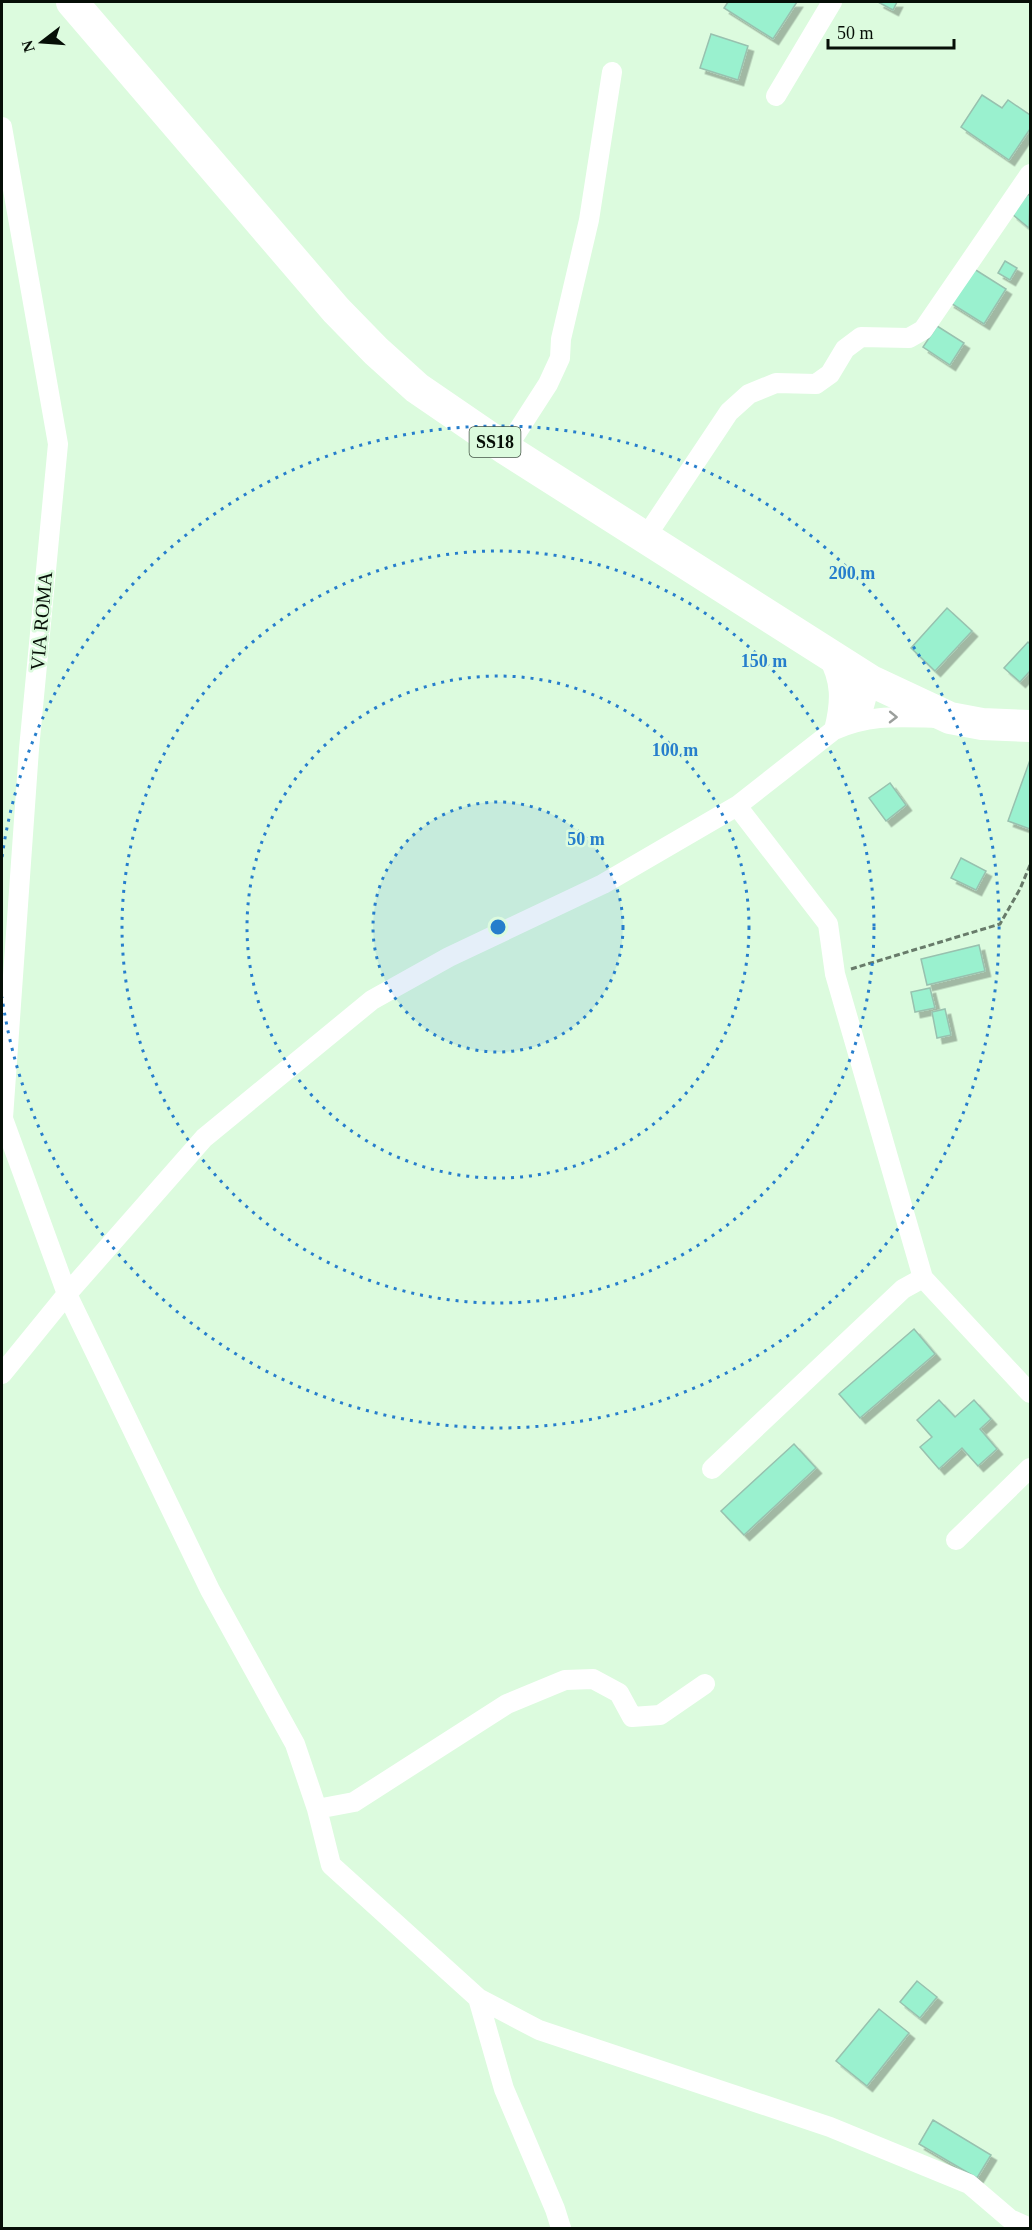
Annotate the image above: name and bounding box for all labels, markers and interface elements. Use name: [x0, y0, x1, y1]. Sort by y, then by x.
north arrow: [12, 12, 72, 72]
scale bar: [828, 12, 954, 50]
text: 50 m: [837, 23, 874, 43]
text: N: [18, 38, 38, 54]
road number: SS18: [470, 427, 520, 457]
text: 200 m: [829, 563, 875, 583]
street label: VIA ROMA: [26, 570, 56, 671]
text: 150 m: [741, 651, 787, 671]
one-way arrow: [889, 711, 898, 723]
text: 100 m: [652, 740, 698, 760]
text: 50 m: [567, 829, 605, 849]
centre of rings: [488, 917, 508, 937]

